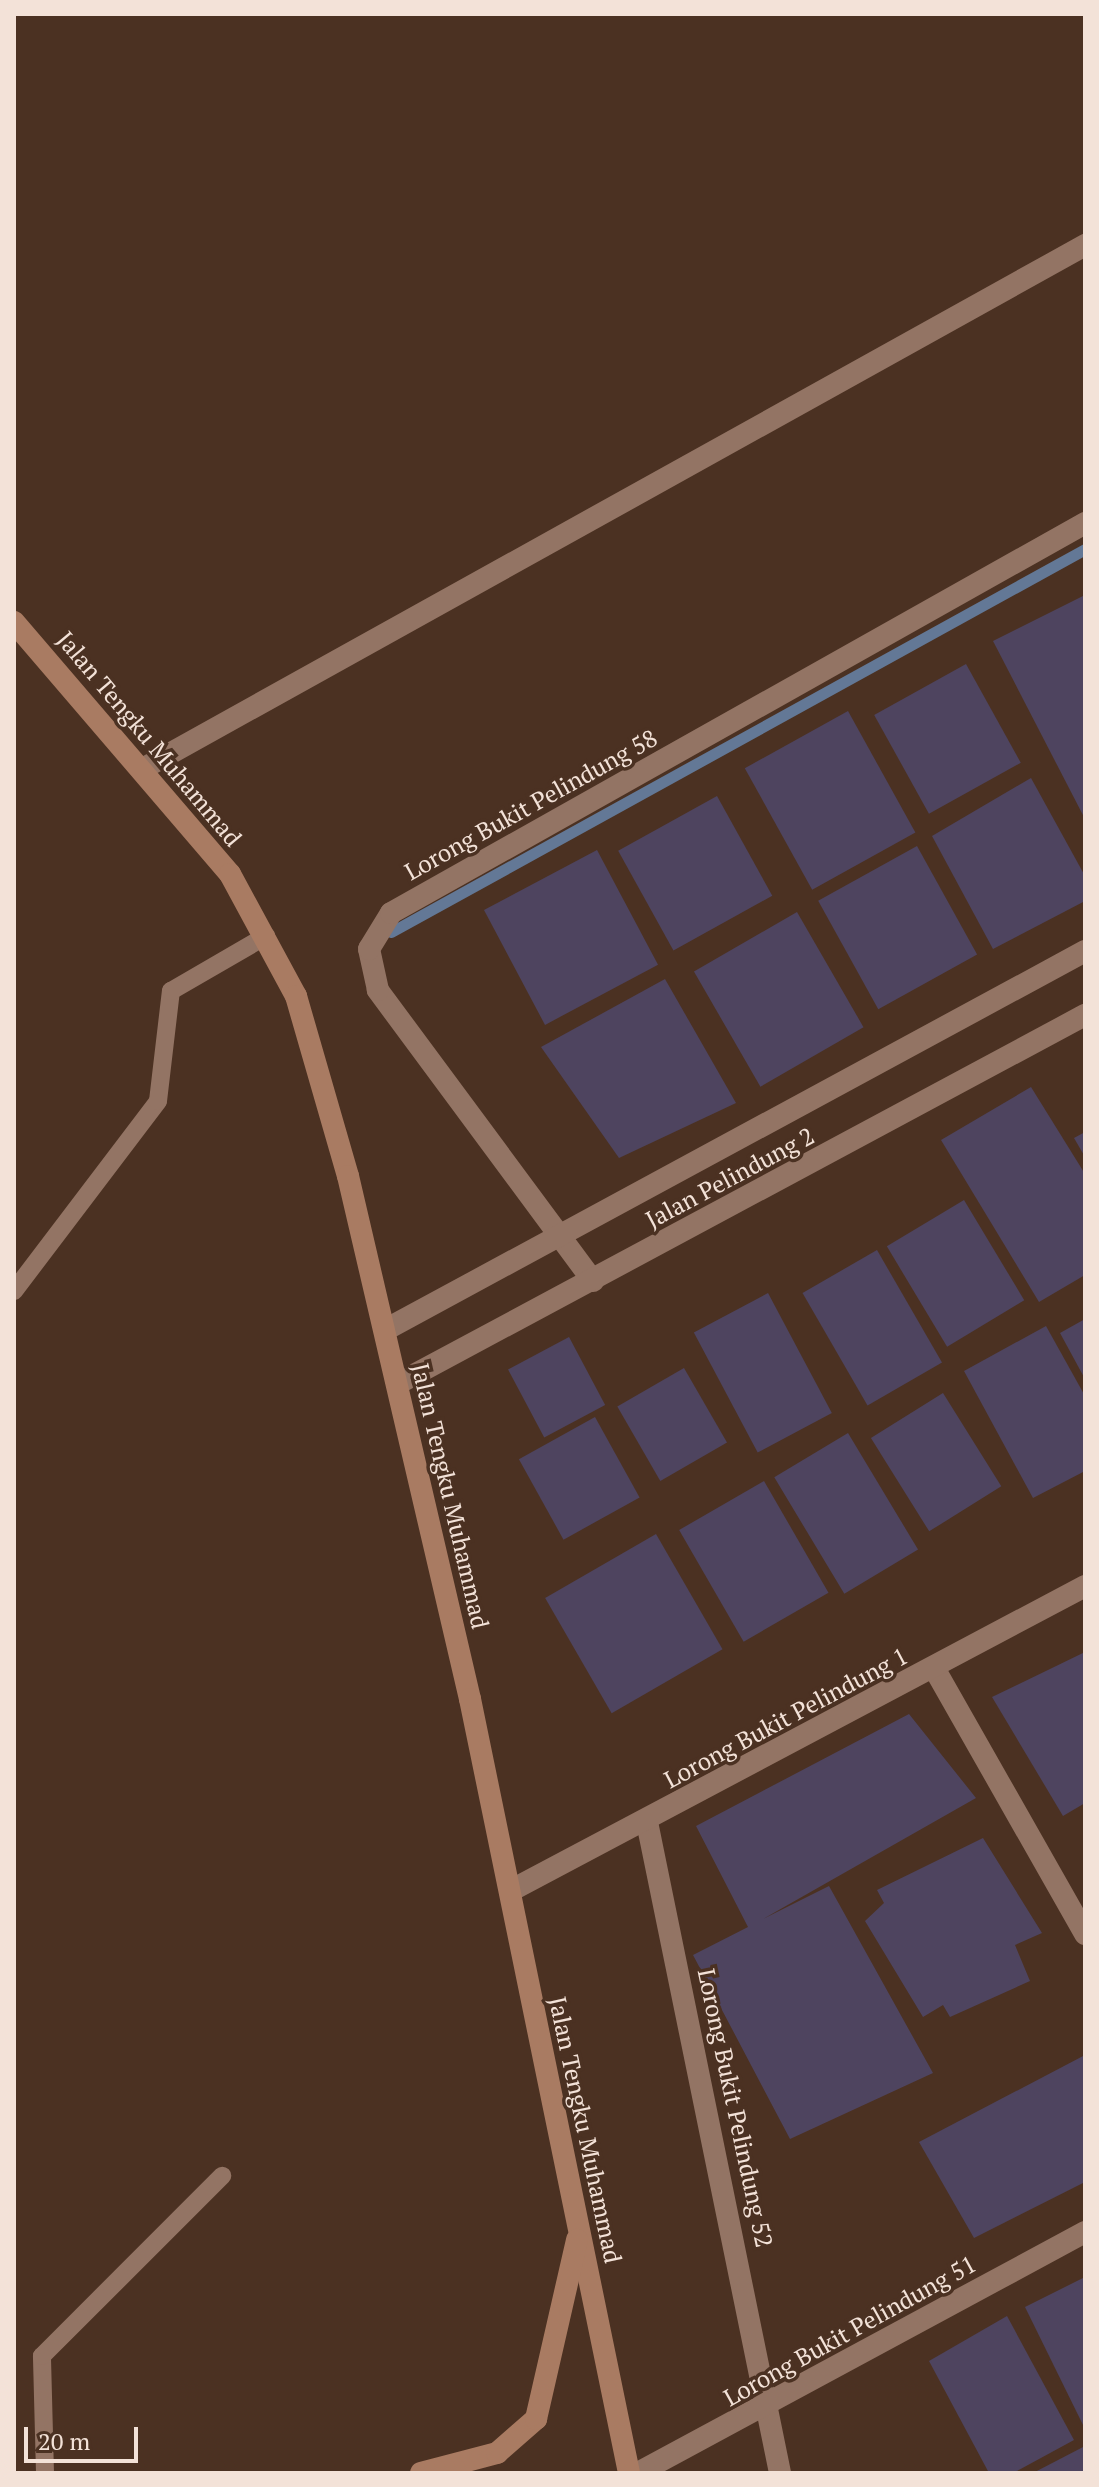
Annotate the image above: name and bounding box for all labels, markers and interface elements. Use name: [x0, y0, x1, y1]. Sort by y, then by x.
street label: Jalan Tengku Muhammad: [51, 626, 247, 852]
street label: Lorong Bukit Pelindung 58: [400, 723, 662, 887]
street label: Jalan Pelindung 2: [641, 1121, 819, 1235]
street label: Jalan Tengku Muhammad: [405, 1360, 495, 1632]
street label: Lorong Bukit Pelindung 1: [659, 1642, 913, 1794]
street label: Lorong Bukit Pelindung 52: [691, 1966, 779, 2250]
street label: Jalan Tengku Muhammad: [543, 1994, 627, 2266]
street label: Lorong Bukit Pelindung 51: [719, 2249, 981, 2413]
scale bar: [28, 2411, 142, 2461]
text: 20 m: [38, 2425, 90, 2457]

